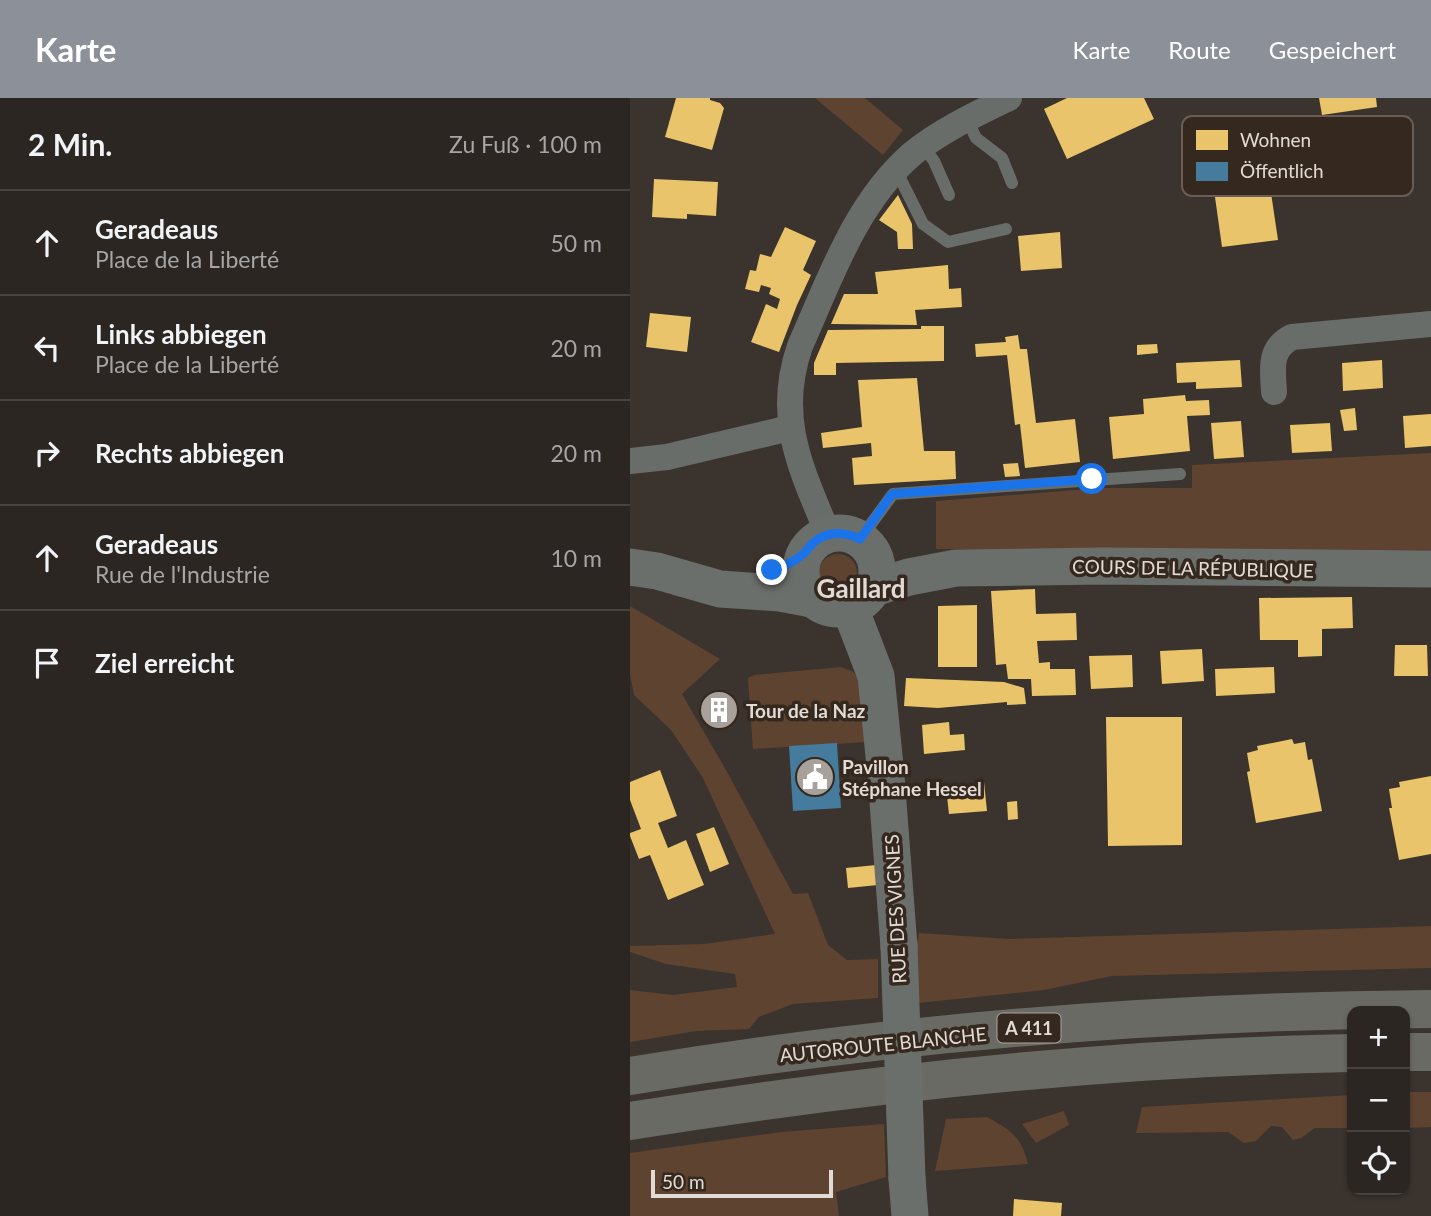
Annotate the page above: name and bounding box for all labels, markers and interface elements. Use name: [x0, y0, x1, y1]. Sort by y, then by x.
text: Karte: [35, 29, 116, 69]
text: Karte: [1073, 35, 1130, 64]
text: Route: [1168, 35, 1231, 64]
text: Gespeichert: [1269, 35, 1396, 64]
legend: [1182, 116, 1413, 196]
text: 2 Min.: [28, 126, 113, 162]
text: Wohnen: [1240, 128, 1311, 151]
text: Zu Fuß · 100 m: [449, 130, 602, 158]
text: Öffentlich: [1240, 159, 1324, 182]
text: Geradeaus: [95, 213, 218, 245]
icon: ahead: [28, 224, 66, 262]
text: 50 m: [551, 229, 602, 257]
text: Place de la Liberté: [95, 245, 279, 273]
text: Links abbiegen: [95, 318, 267, 350]
icon: left: [28, 329, 66, 367]
text: 20 m: [551, 334, 602, 362]
text: Place de la Liberté: [95, 350, 279, 378]
icon: right: [28, 434, 66, 472]
text: Rechts abbiegen: [95, 437, 284, 469]
text: 20 m: [551, 439, 602, 467]
route start: [1076, 463, 1107, 494]
text: Geradeaus: [95, 528, 218, 560]
icon: ahead: [28, 539, 66, 577]
text: 10 m: [551, 544, 602, 572]
route end: [756, 554, 787, 585]
street label: COURS DE LA RÉPUBLIQUE: [1072, 554, 1314, 582]
text: Rue de l'Industrie: [95, 560, 270, 588]
district label: Gaillard: [817, 572, 905, 604]
icon: arrive: [28, 644, 66, 682]
text: Ziel erreicht: [95, 647, 234, 679]
building icon: Tour de la Naz: [698, 689, 740, 731]
place label: Tour de la Naz: [746, 699, 866, 722]
place label: Pavillon Stéphane Hessel: [842, 755, 982, 800]
public building icon: Pavillon Stéphane Hessel: [794, 756, 836, 798]
street label: RUE DES VIGNES: [880, 834, 910, 984]
map controls: [1347, 1006, 1410, 1195]
button: +: [1347, 1006, 1410, 1069]
road number: A 411: [998, 1014, 1060, 1043]
street label: AUTOROUTE BLANCHE: [778, 1022, 988, 1066]
button: −: [1347, 1069, 1410, 1132]
button: locate: [1347, 1132, 1410, 1195]
scale bar: [651, 1167, 833, 1199]
text: 50 m: [662, 1170, 705, 1193]

